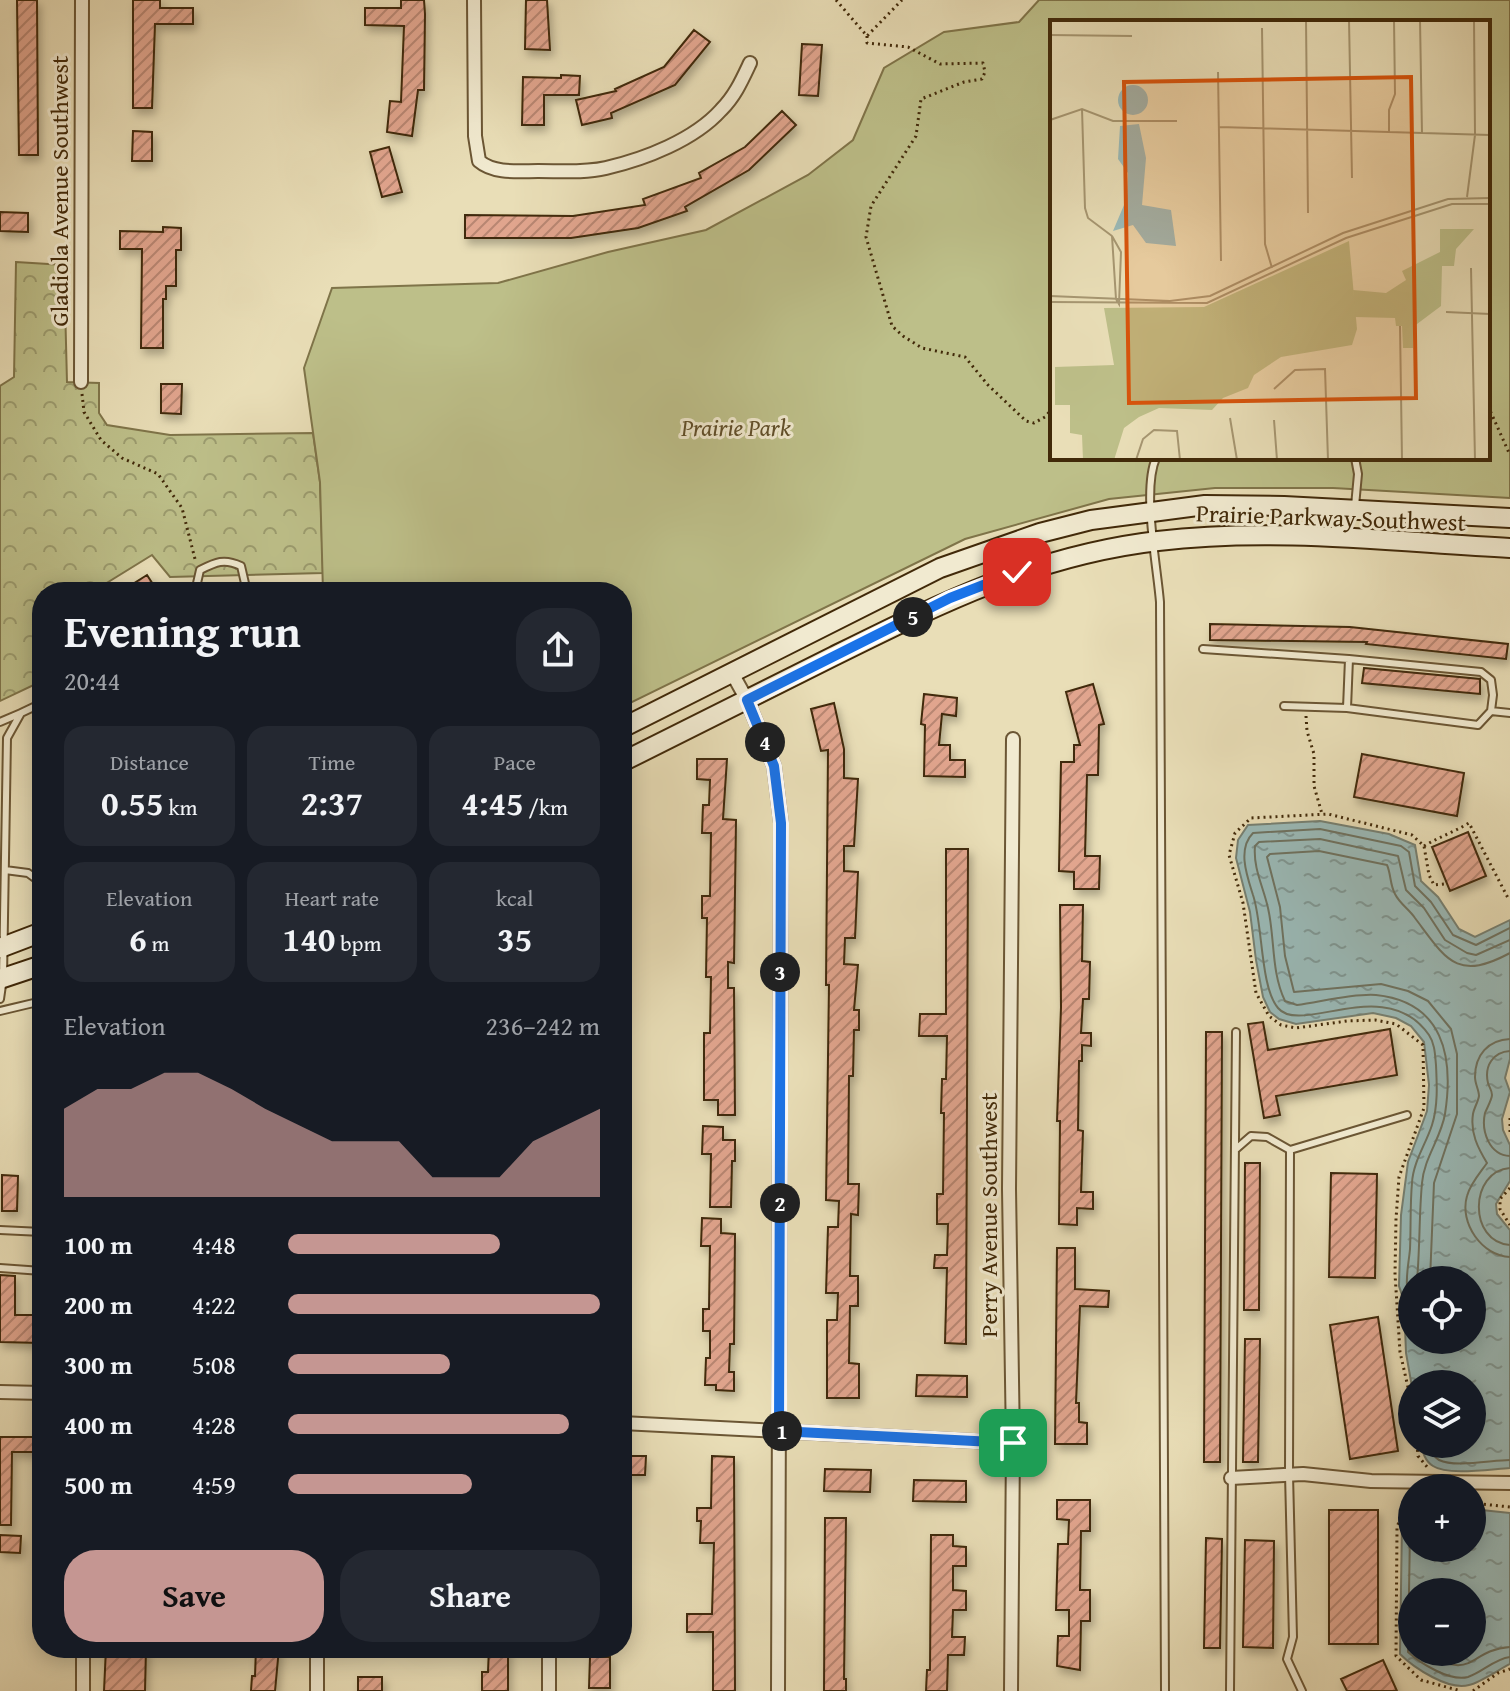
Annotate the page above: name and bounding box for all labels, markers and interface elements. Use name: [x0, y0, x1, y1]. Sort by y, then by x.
inset map: [1050, 20, 1490, 460]
street label: Gladiola Avenue Southwest: [42, 55, 77, 327]
park label: Prairie Park: [680, 410, 791, 445]
street label: Prairie Parkway Southwest: [1195, 495, 1467, 540]
pin: [983, 538, 1051, 606]
icon: check: [995, 550, 1039, 594]
pin: 5: [893, 597, 933, 637]
text: Evening run: [64, 599, 301, 663]
text: 5: [907, 601, 919, 633]
button: share: [516, 608, 600, 692]
text: 20:44: [64, 661, 120, 700]
pin: 4: [745, 722, 785, 762]
text: 4: [759, 726, 771, 758]
text: Distance: [110, 746, 189, 778]
text: Time: [309, 746, 355, 778]
text: Pace: [494, 746, 536, 778]
text: 0.55: [101, 778, 164, 827]
text: 2:37: [301, 778, 363, 827]
text: 4:45: [461, 778, 524, 827]
text: km: [164, 791, 198, 823]
text: /km: [524, 791, 568, 823]
text: Elevation: [106, 882, 192, 914]
text: Heart rate: [285, 882, 379, 914]
text: kcal: [496, 882, 533, 914]
text: 6: [129, 914, 147, 963]
text: 140: [283, 914, 335, 963]
text: 35: [497, 914, 532, 963]
text: m: [147, 927, 170, 959]
text: bpm: [335, 927, 381, 959]
pin: 3: [760, 952, 800, 992]
text: 3: [774, 956, 786, 988]
text: Elevation: [64, 1006, 166, 1045]
text: 236–242 m: [486, 1006, 600, 1045]
street label: Perry Avenue Southwest: [971, 1092, 1006, 1337]
pin: 2: [760, 1183, 800, 1223]
text: 2: [774, 1187, 786, 1219]
text: 100 m: [64, 1225, 132, 1264]
text: 4:48: [192, 1225, 236, 1264]
map controls: [1398, 1266, 1486, 1666]
button: locate: [1398, 1266, 1486, 1354]
text: 200 m: [64, 1285, 132, 1324]
text: 4:22: [192, 1285, 236, 1324]
text: 300 m: [64, 1345, 132, 1384]
text: 5:08: [192, 1345, 236, 1384]
button: layers: [1398, 1370, 1486, 1458]
text: 400 m: [64, 1405, 132, 1444]
text: 4:28: [192, 1405, 236, 1444]
pin: [979, 1409, 1047, 1477]
pin: 1: [762, 1411, 802, 1451]
text: 1: [776, 1415, 788, 1447]
icon: arrive: [991, 1421, 1035, 1465]
text: 500 m: [64, 1465, 132, 1504]
text: 4:59: [192, 1465, 236, 1504]
button: +: [1398, 1474, 1486, 1562]
button: Save: [64, 1550, 324, 1642]
button: Share: [340, 1550, 600, 1642]
button: −: [1398, 1578, 1486, 1666]

